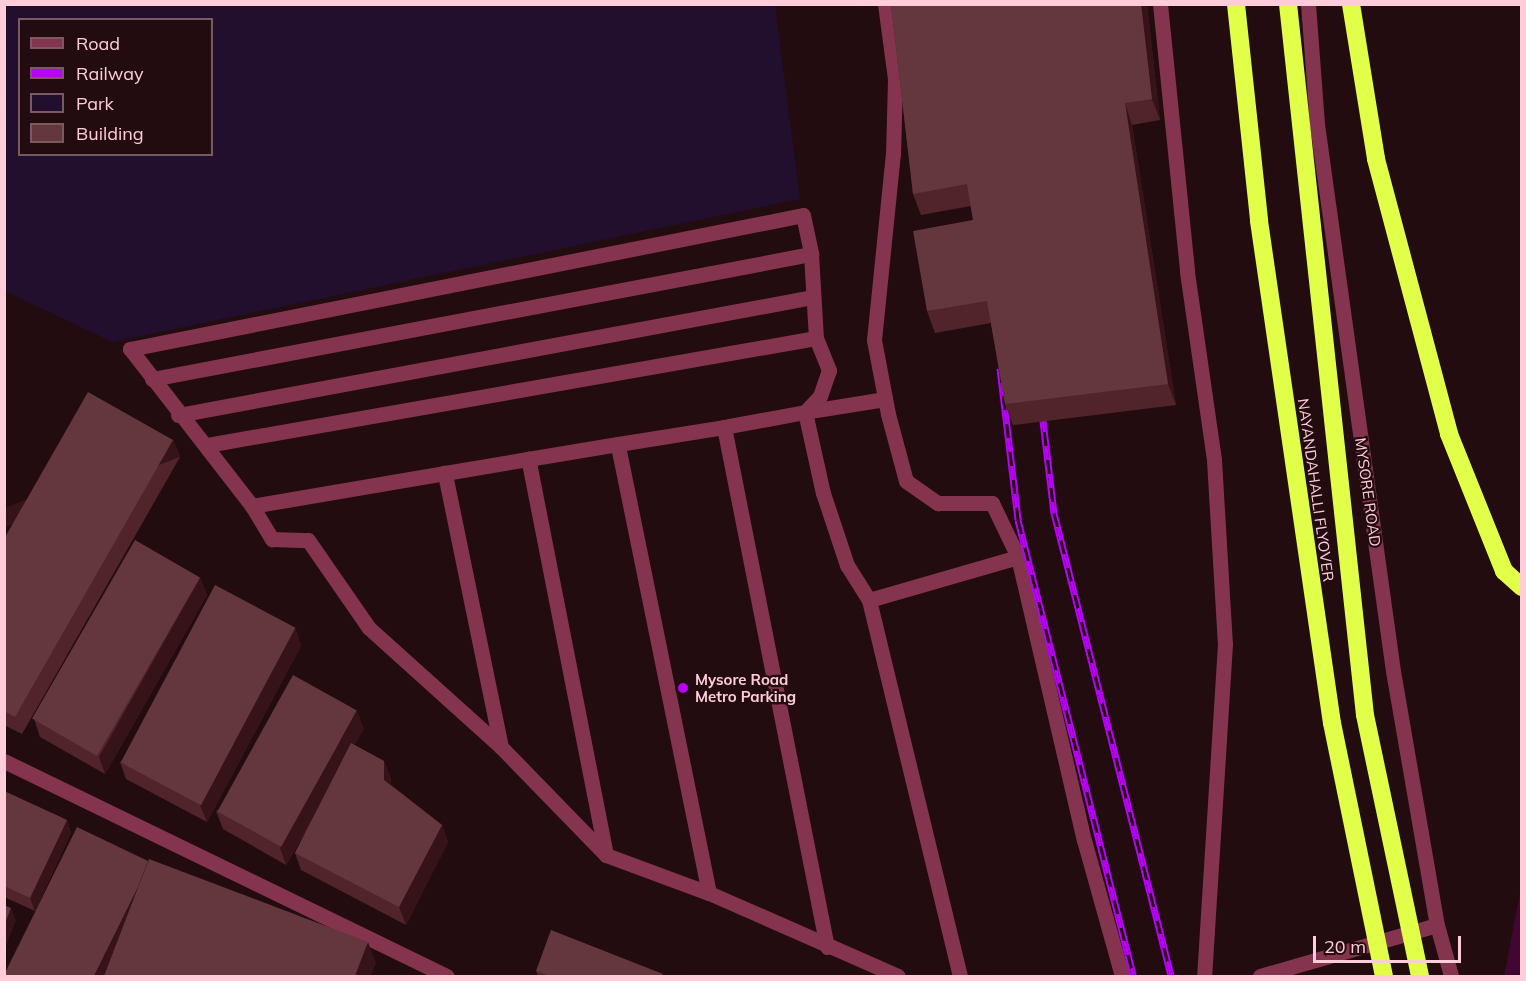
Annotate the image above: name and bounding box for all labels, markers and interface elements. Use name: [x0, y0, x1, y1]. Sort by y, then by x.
legend: [18, 18, 213, 156]
text: Road: [76, 32, 120, 55]
text: Railway: [76, 62, 144, 85]
text: Park: [76, 92, 114, 115]
text: Building: [76, 122, 144, 145]
street label: NAYANDAHALLI FLYOVER: [1294, 397, 1338, 583]
street label: MYSORE ROAD: [1351, 436, 1385, 548]
place label: Mysore Road Metro Parking: [695, 670, 796, 705]
marker: Mysore Road Metro Parking: [676, 681, 690, 695]
scale bar: [1316, 924, 1464, 962]
text: 20 m: [1324, 935, 1366, 958]

